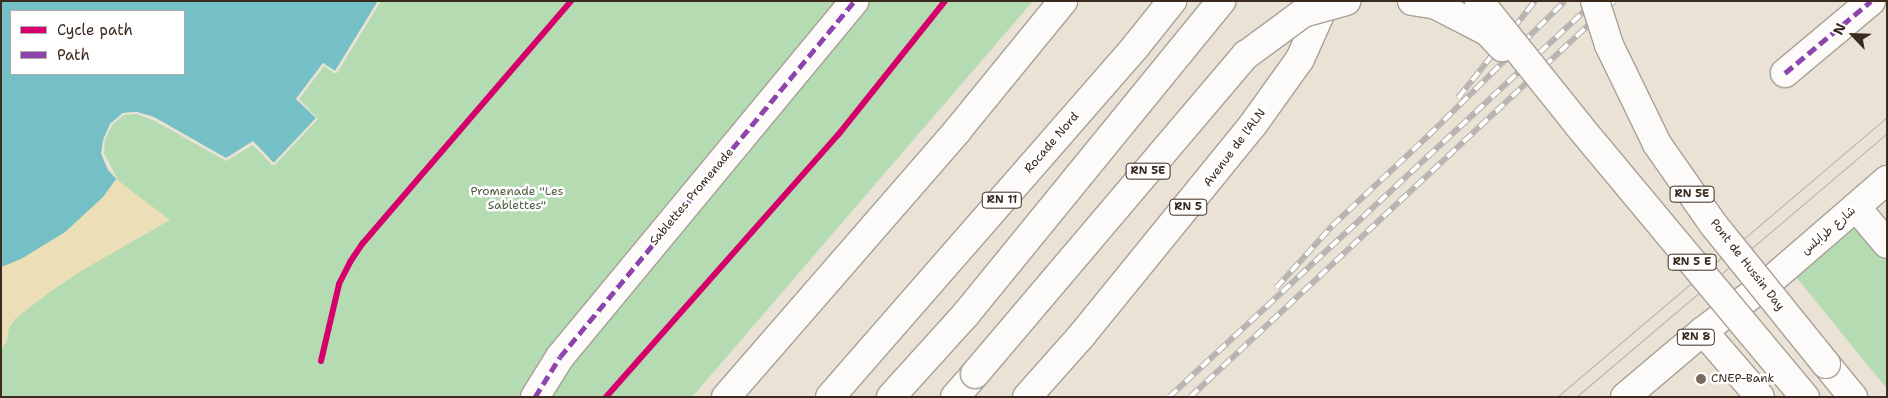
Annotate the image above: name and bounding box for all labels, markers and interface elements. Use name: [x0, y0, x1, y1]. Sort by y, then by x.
legend: [10, 10, 185, 75]
north arrow: [1828, 10, 1878, 60]
text: Cycle path: [57, 20, 133, 40]
text: N: [1829, 20, 1850, 38]
text: Path: [57, 45, 90, 65]
street label: Avenue de l'ALN: [1201, 106, 1269, 190]
street label: Rocade Nord: [1022, 110, 1082, 176]
street label: Sablettes Promenade: [647, 145, 737, 249]
road number: RN 5E: [1126, 162, 1170, 180]
park label: Promenade "Les Sablettes": [470, 185, 564, 213]
road number: RN 5E: [1670, 185, 1714, 202]
road number: RN 11: [981, 192, 1023, 208]
road number: RN 5: [1168, 198, 1208, 216]
street label: شارع طرابلس: [1799, 204, 1859, 258]
street label: Pont de Hussin Day: [1707, 216, 1787, 314]
road number: RN 5 E: [1667, 253, 1717, 270]
road number: RN 8: [1676, 328, 1716, 346]
place label: CNEP-Bank: [1711, 372, 1774, 386]
marker: CNEP-Bank: [1695, 373, 1707, 385]

